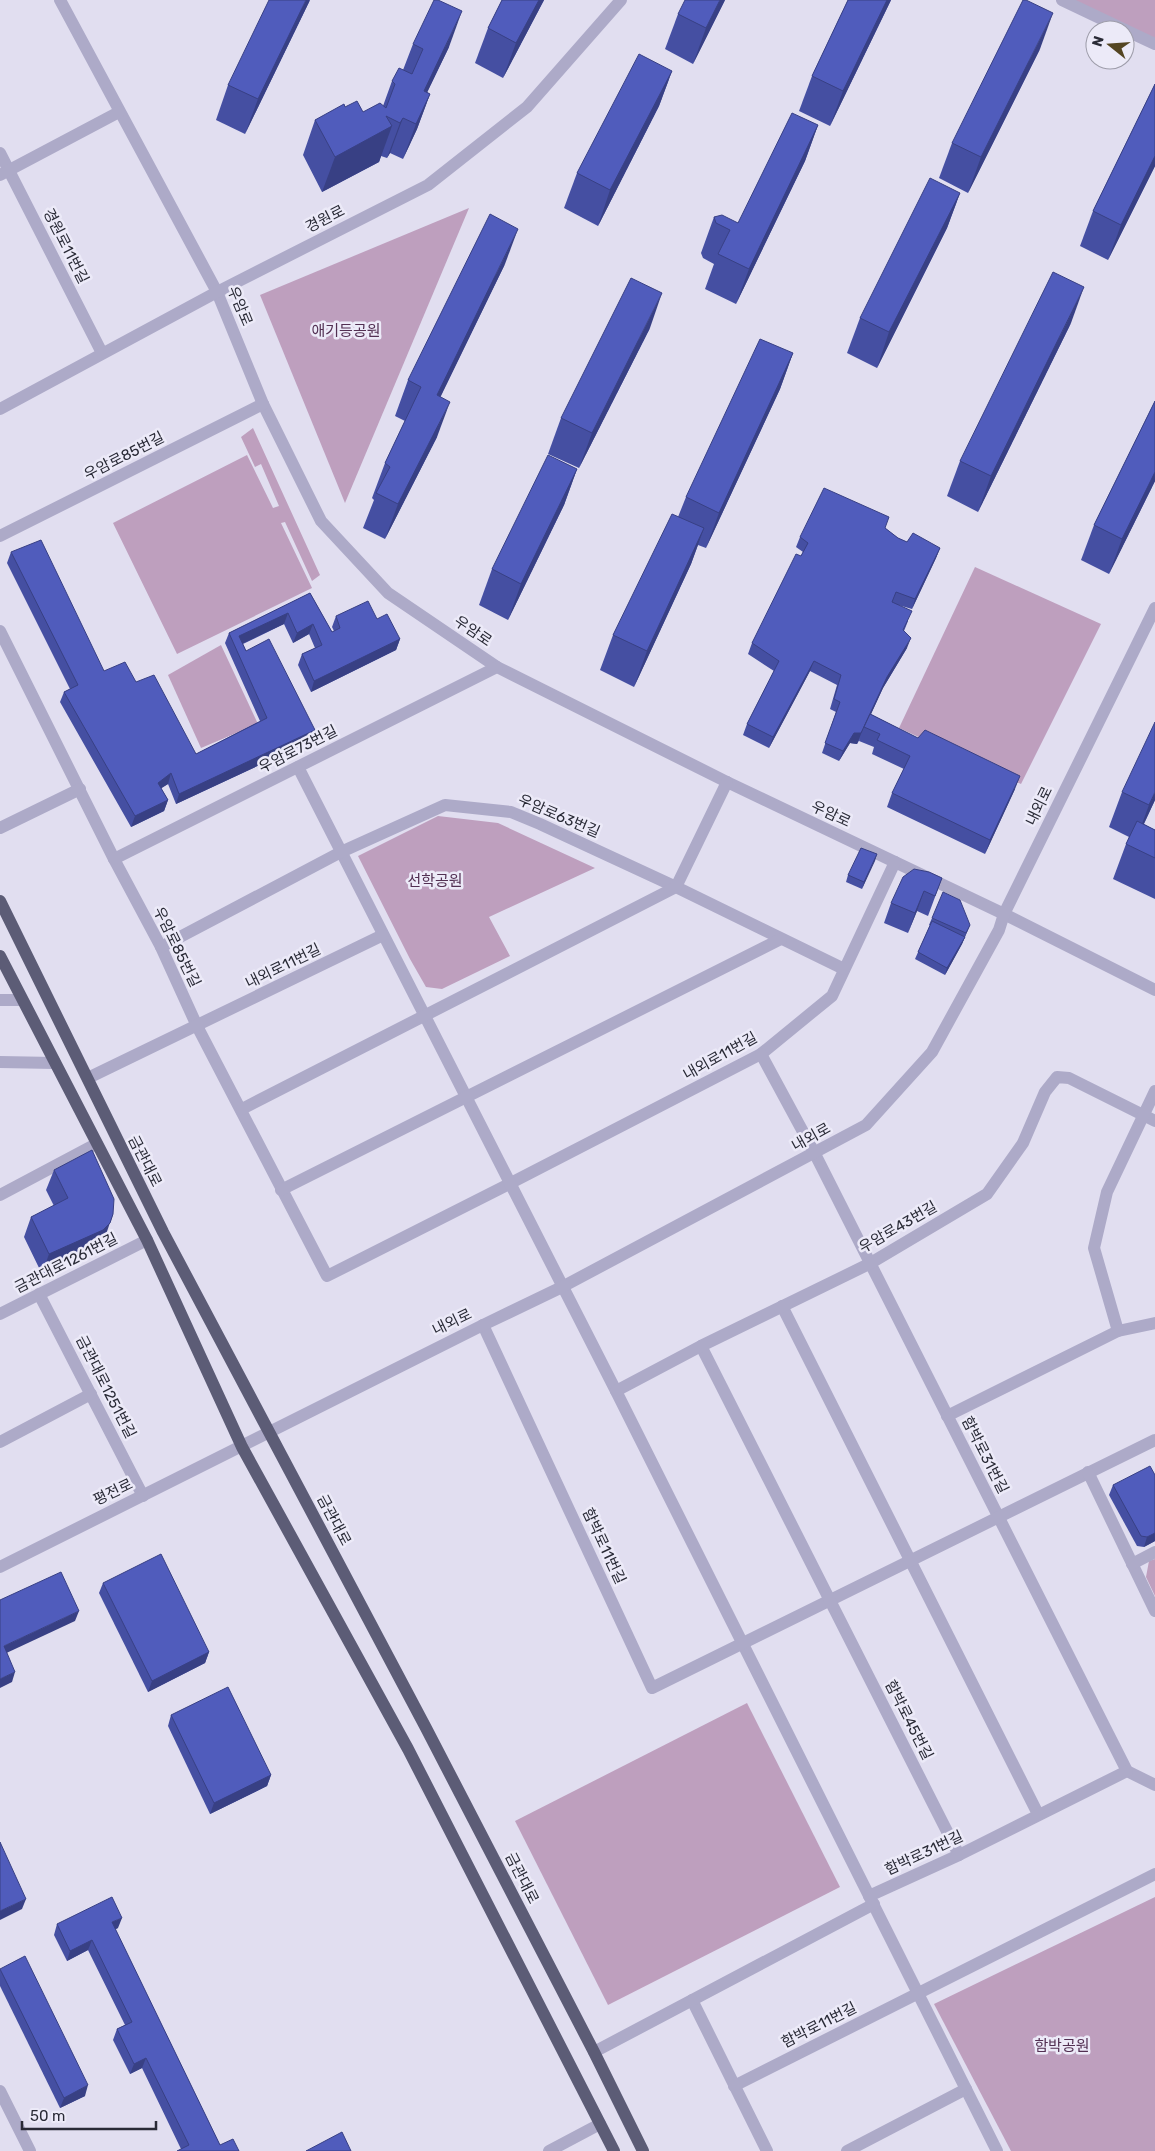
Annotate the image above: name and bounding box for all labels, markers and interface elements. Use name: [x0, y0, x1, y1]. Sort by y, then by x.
north arrow: [1085, 20, 1135, 70]
text: N: [1088, 34, 1108, 49]
street label: 경원로: [302, 202, 348, 236]
street label: 경원로11번길: [39, 205, 93, 287]
street label: 우암로: [224, 283, 256, 329]
park label: 애기등공원: [311, 322, 381, 340]
street label: 우암로85번길: [81, 428, 167, 484]
street label: 우암로: [451, 612, 495, 650]
street label: 우암로73번길: [256, 722, 340, 776]
street label: 내외로: [1022, 783, 1056, 829]
street label: 우암로63번길: [515, 791, 603, 841]
street label: 우암로: [808, 797, 854, 831]
park label: 선학공원: [407, 872, 463, 890]
street label: 우암로85번길: [150, 904, 204, 990]
street label: 내외로11번길: [242, 940, 324, 992]
street label: 내외로11번길: [680, 1028, 760, 1084]
street label: 내외로: [789, 1119, 833, 1155]
street label: 금관대로: [124, 1132, 166, 1190]
street label: 우암로43번길: [856, 1197, 940, 1257]
street label: 금관대로1261번길: [12, 1229, 120, 1297]
street label: 내외로: [429, 1305, 475, 1339]
street label: 금관대로1251번길: [72, 1333, 140, 1441]
street label: 함박로31번길: [958, 1413, 1012, 1497]
street label: 평전로: [90, 1475, 136, 1509]
street label: 금관대로: [313, 1491, 355, 1549]
street label: 함박로11번길: [579, 1505, 629, 1587]
street label: 함박로45번길: [881, 1677, 937, 1763]
street label: 함박로31번길: [882, 1827, 966, 1879]
street label: 금관대로: [501, 1849, 543, 1907]
street label: 함박로11번길: [778, 1998, 860, 2052]
park label: 함박공원: [1034, 2037, 1090, 2055]
scale bar: [22, 2098, 156, 2130]
text: 50 m: [30, 2107, 65, 2125]

